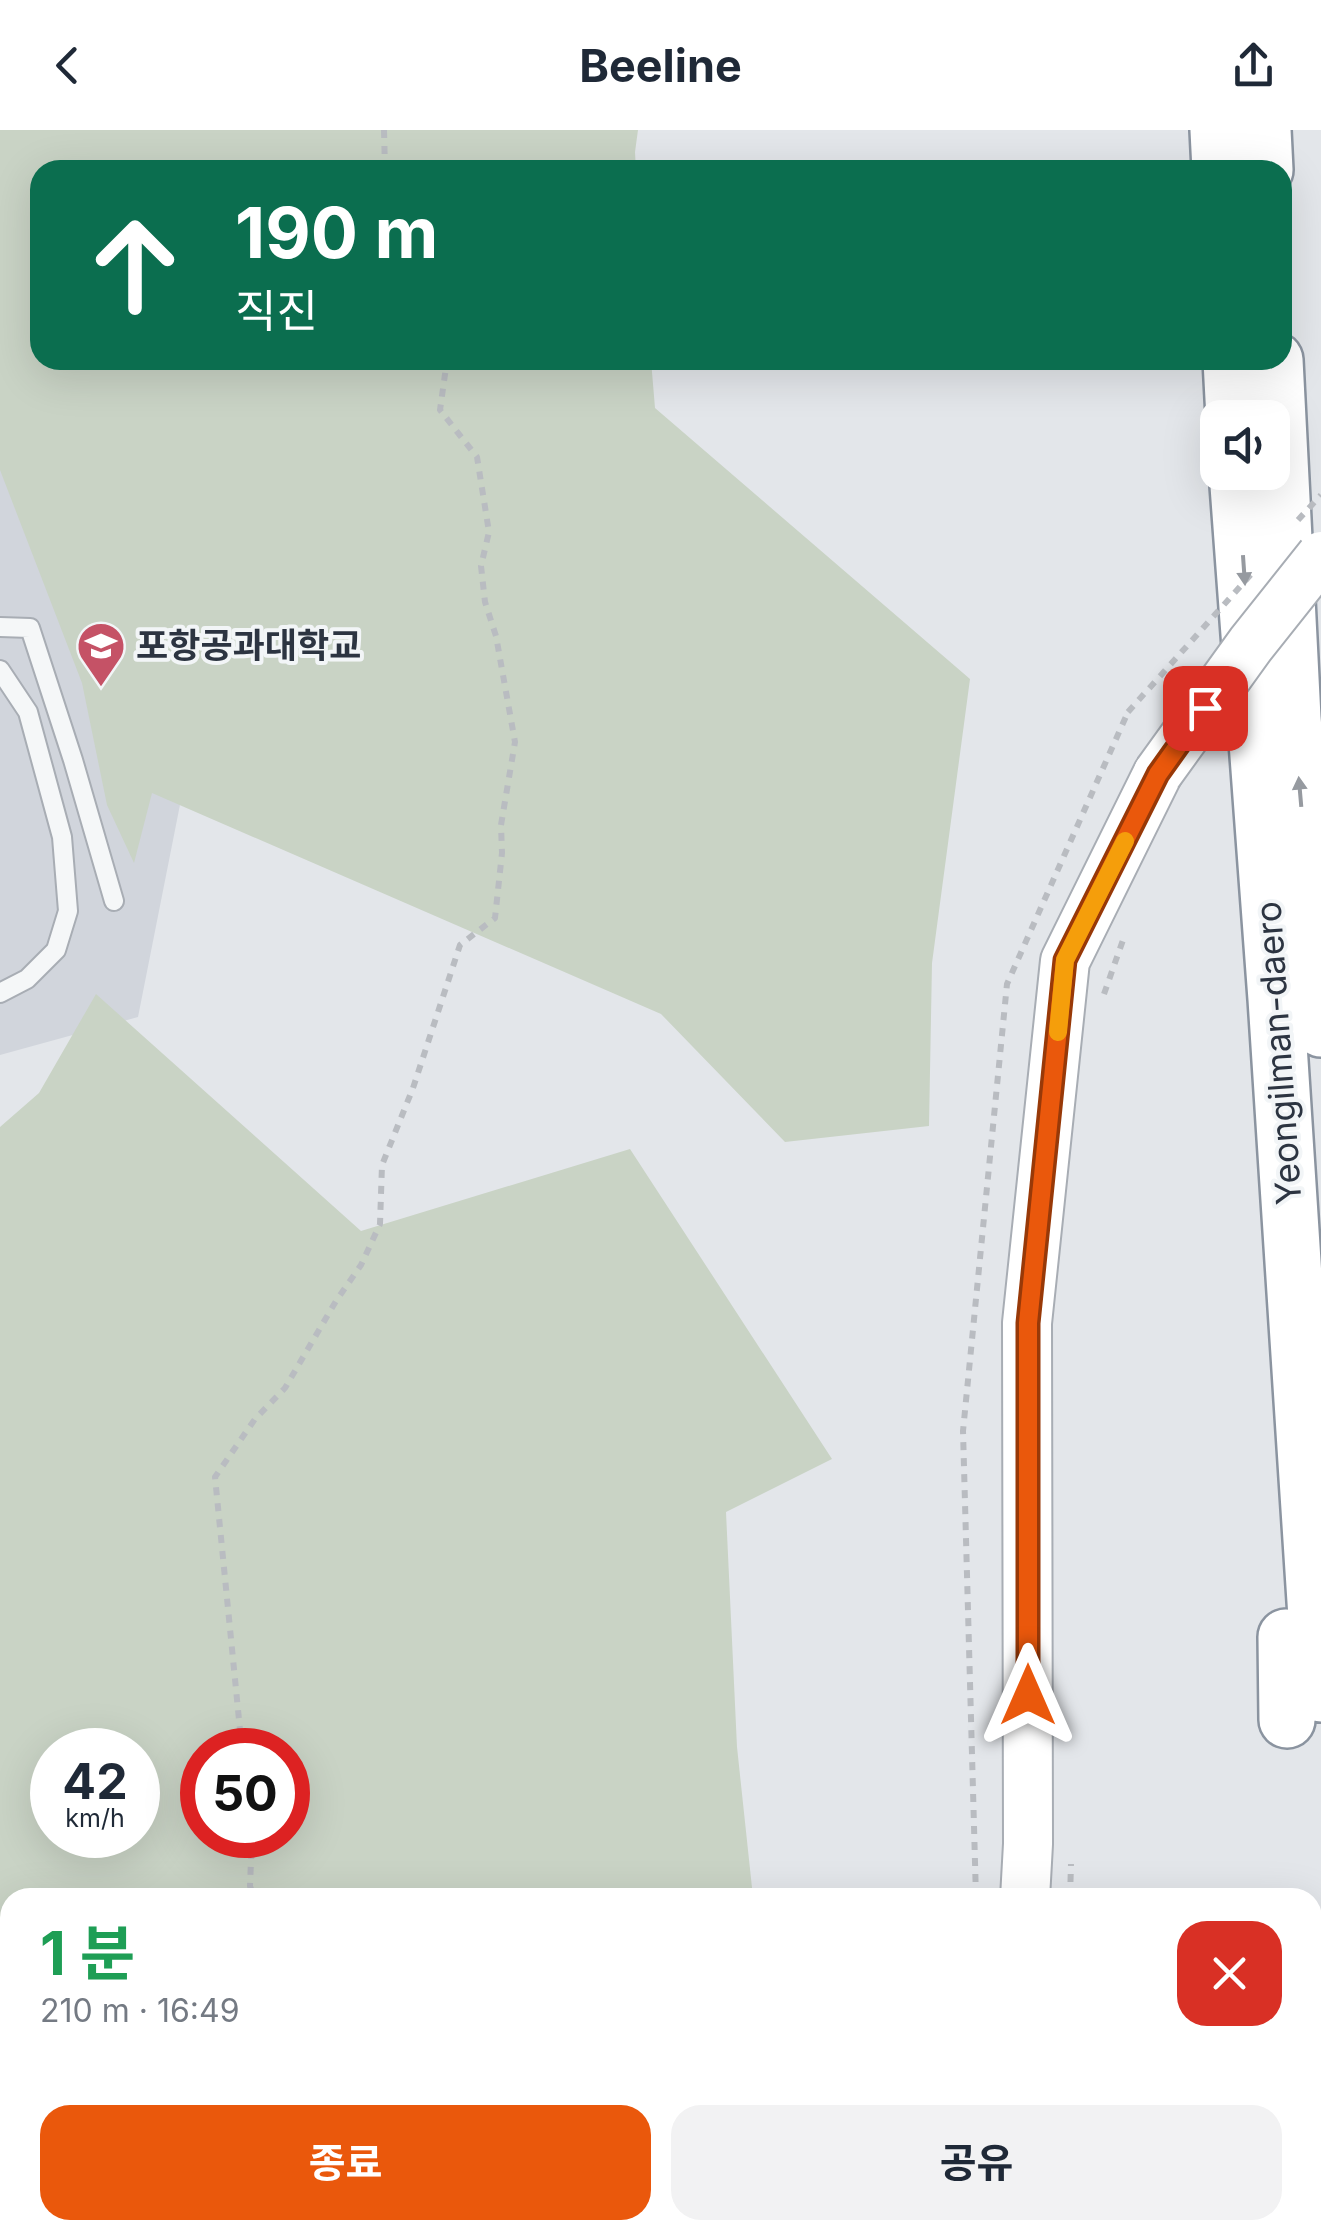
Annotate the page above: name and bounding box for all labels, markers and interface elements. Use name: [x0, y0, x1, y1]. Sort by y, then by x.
icon: back: [40, 38, 95, 93]
text: Beeline: [579, 38, 742, 93]
icon: share: [1226, 38, 1281, 93]
text: 190 m: [235, 190, 438, 275]
icon: ahead: [70, 200, 200, 330]
text: 직진: [235, 283, 318, 338]
map controls: [1200, 400, 1290, 490]
button: sound: [1200, 400, 1290, 490]
one-way arrow: [1237, 554, 1253, 586]
school or university icon: 포항공과대학교: [75, 620, 127, 688]
place label: 포항공과대학교: [136, 624, 361, 666]
pin: [1163, 666, 1248, 751]
icon: arrive: [1178, 681, 1233, 736]
one-way arrow: [1291, 776, 1307, 807]
street label: Yeongilman-daero: [1246, 900, 1310, 1206]
position arrow: [976, 1643, 1080, 1747]
speed limit sign: 50: [180, 1728, 310, 1858]
text: 42: [62, 1751, 128, 1811]
text: km/h: [65, 1803, 125, 1833]
text: 1 분: [40, 1917, 135, 1989]
button: close: [1177, 1921, 1282, 2026]
text: 210 m · 16:49: [40, 1991, 240, 2030]
button: 종료: [40, 2105, 651, 2220]
button: 공유: [671, 2105, 1282, 2220]

